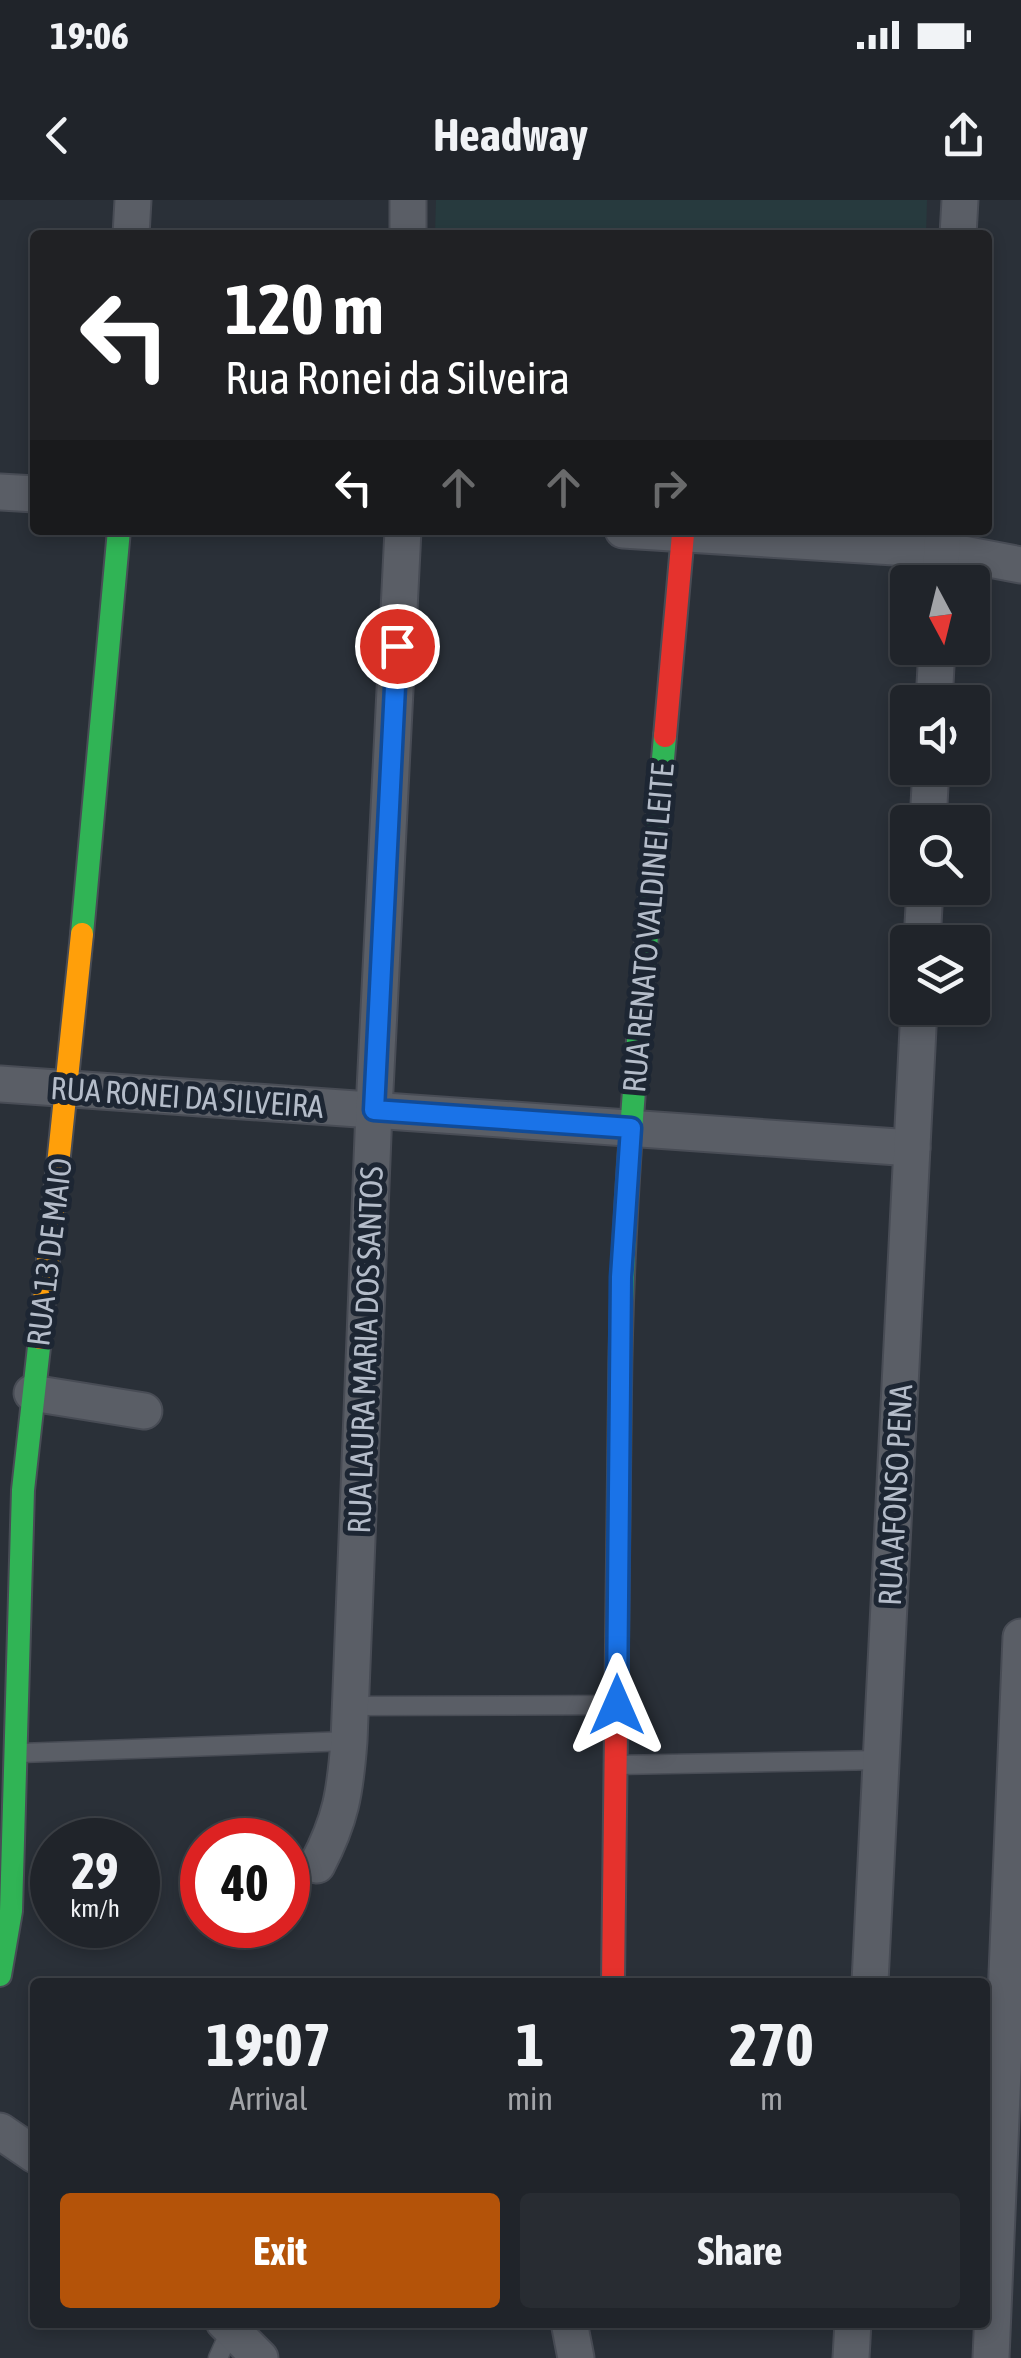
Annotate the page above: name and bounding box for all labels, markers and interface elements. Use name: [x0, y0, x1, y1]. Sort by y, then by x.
text: 19:06: [50, 14, 129, 57]
icon: back: [30, 108, 85, 163]
icon: share: [936, 108, 991, 163]
text: Headway: [433, 109, 588, 161]
text: 120 m: [225, 269, 384, 349]
icon: left: [60, 270, 190, 400]
text: Rua Ronei da Silveira: [225, 352, 570, 404]
icon: left: [326, 460, 381, 515]
icon: ahead: [431, 460, 486, 515]
icon: ahead: [536, 460, 591, 515]
icon: right: [641, 460, 696, 515]
north arrow: [890, 565, 990, 665]
map controls: [890, 565, 990, 1025]
pin: [355, 604, 440, 689]
icon: arrive: [370, 619, 425, 674]
button: sound: [890, 685, 990, 785]
street label: RUA RENATO VALDINEI LEITE: [615, 761, 681, 1094]
button: search: [890, 805, 990, 905]
button: layers: [890, 925, 990, 1025]
street label: RUA RONEI DA SILVEIRA: [49, 1069, 325, 1125]
street label: RUA 13 DE MAIO: [19, 1156, 79, 1348]
street label: RUA LAURA MARIA DOS SANTOS: [340, 1166, 390, 1534]
street label: RUA AFONSO PENA: [871, 1383, 919, 1607]
position arrow: [565, 1653, 669, 1757]
speed limit sign: 40: [180, 1818, 310, 1948]
text: 29: [71, 1842, 118, 1900]
text: km/h: [70, 1894, 120, 1922]
text: 19:07: [206, 2010, 331, 2079]
text: 1: [516, 2010, 544, 2079]
text: 270: [729, 2010, 814, 2079]
text: Arrival: [229, 2080, 308, 2117]
text: min: [507, 2080, 553, 2117]
text: m: [760, 2080, 783, 2117]
button: Exit: [60, 2193, 500, 2308]
button: Share: [520, 2193, 960, 2308]

